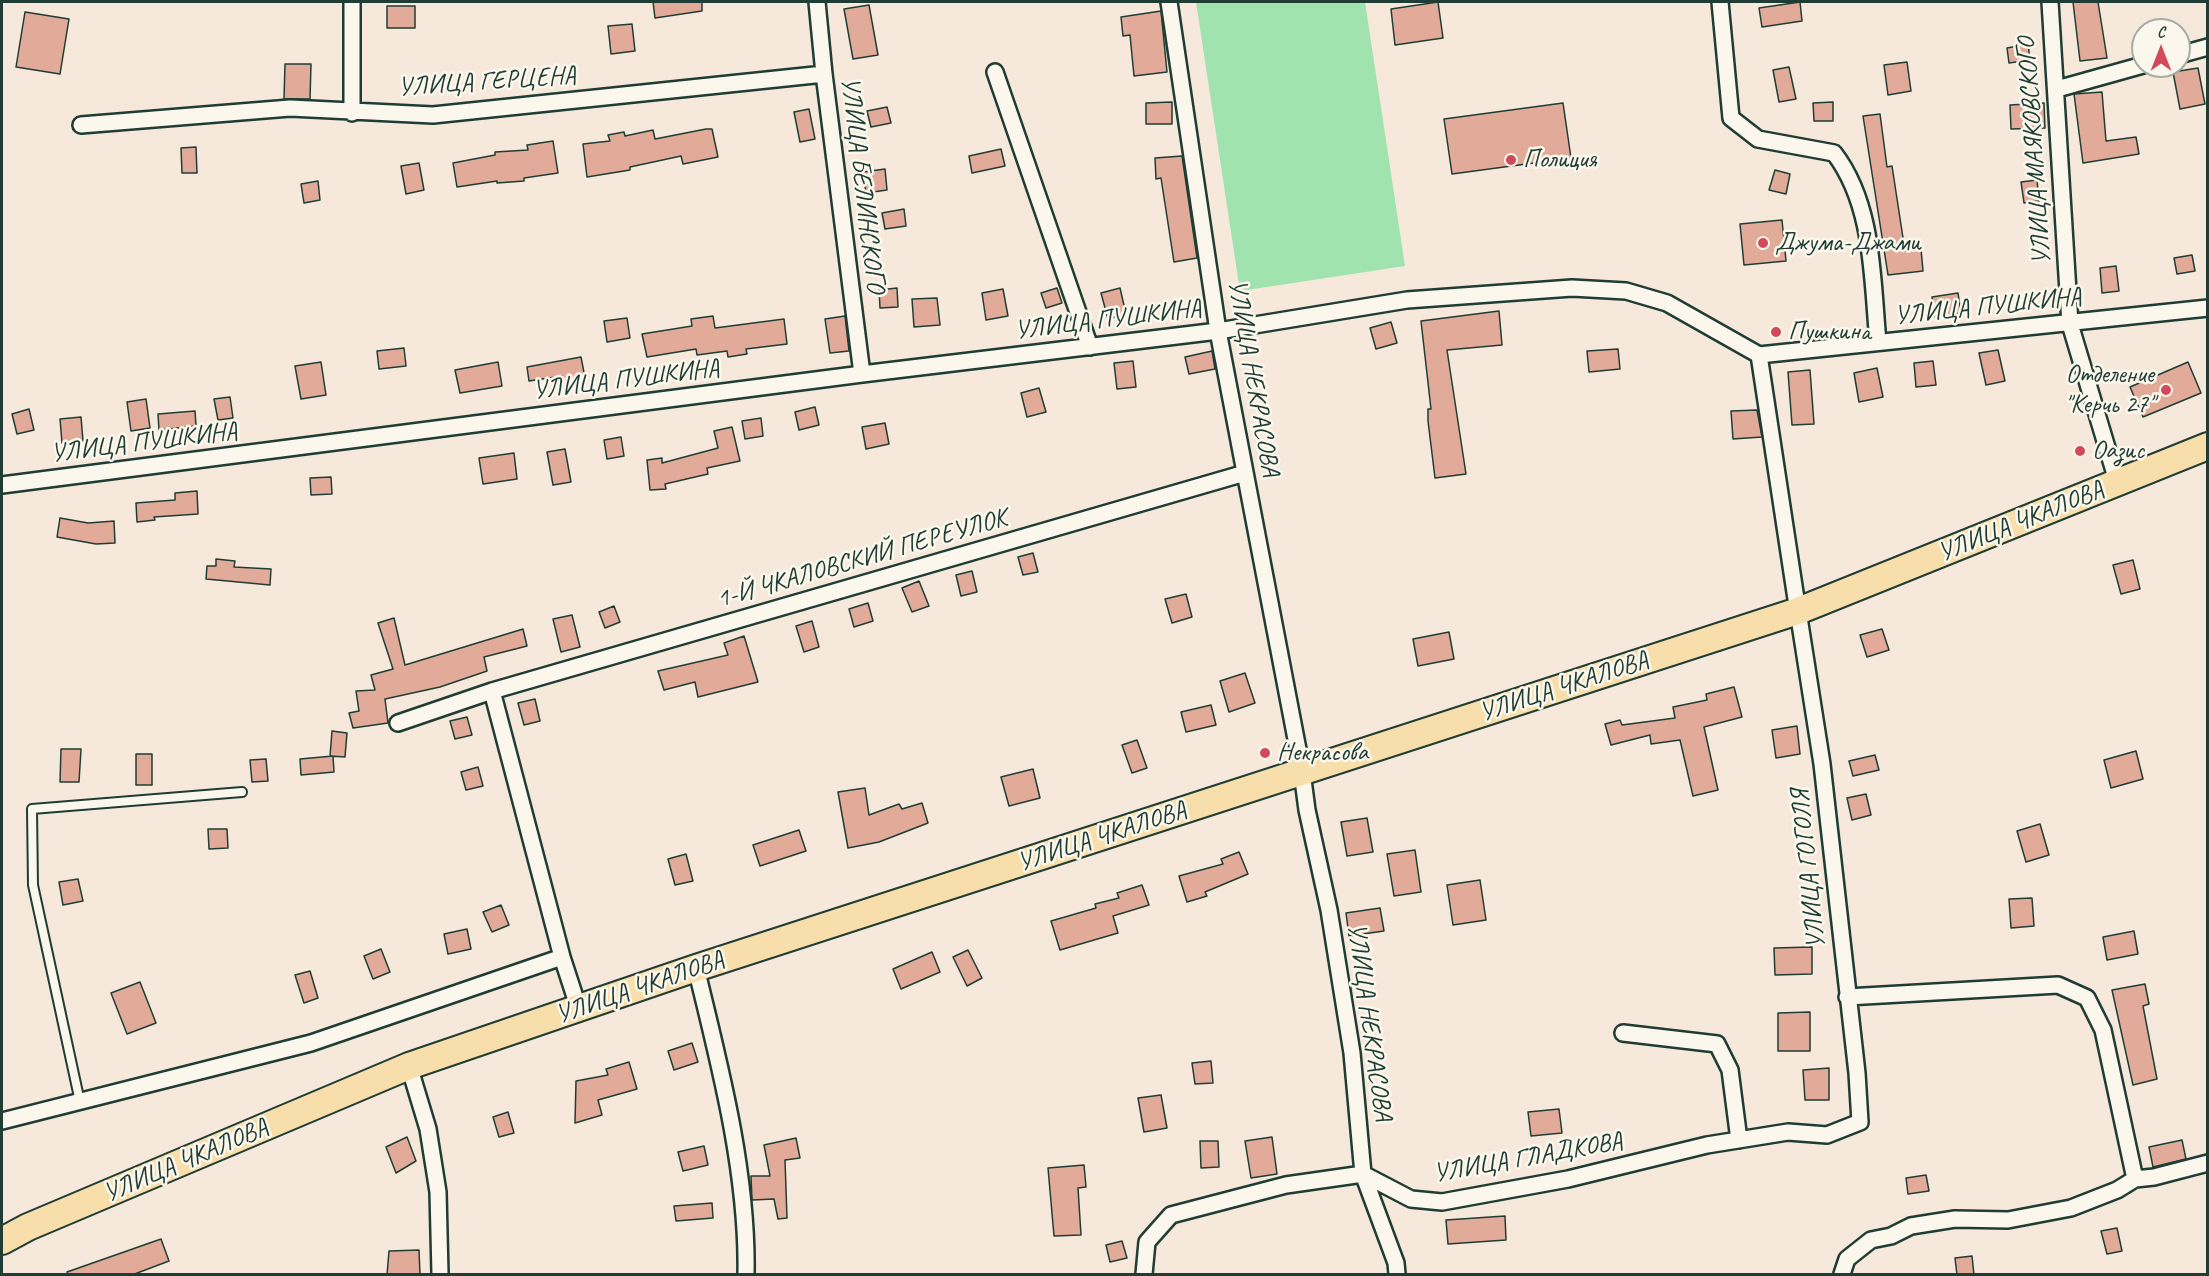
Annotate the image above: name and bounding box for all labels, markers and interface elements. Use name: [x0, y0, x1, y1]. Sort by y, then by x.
north arrow: [2131, 18, 2191, 78]
text: С: [2157, 22, 2165, 42]
street label: УЛИЦА МАЯКОВСКОГО: [2011, 36, 2059, 266]
street label: УЛИЦА ГЕРЦЕНА: [397, 60, 577, 104]
street label: УЛИЦА БЕЛИНСКОГО: [833, 75, 891, 295]
place label: Полиция: [1523, 144, 1597, 176]
marker: Полиция: [1504, 153, 1518, 167]
place label: Джума-Джами: [1775, 227, 1921, 259]
marker: Джума-Джами: [1756, 236, 1770, 250]
street label: УЛИЦА НЕКРАСОВА: [1220, 277, 1286, 479]
street label: УЛИЦА ПУШКИНА: [1893, 282, 2083, 332]
street label: УЛИЦА ПУШКИНА: [1013, 293, 1203, 347]
place label: Пушкина: [1788, 316, 1870, 348]
marker: Пушкина: [1769, 325, 1783, 339]
street label: УЛИЦА ПУШКИНА: [531, 353, 721, 407]
place label: Отделение "Керчь 27": [2064, 359, 2154, 420]
marker: Отделение "Керчь 27": [2159, 383, 2173, 397]
street label: УЛИЦА ПУШКИНА: [49, 416, 239, 470]
place label: Оазис: [2092, 435, 2144, 467]
marker: Оазис: [2073, 444, 2087, 458]
street label: УЛИЦА ЧКАЛОВА: [1934, 475, 2108, 569]
street label: 1-Й ЧКАЛОВСКИЙ ПЕРЕУЛОК: [713, 503, 1011, 615]
street label: УЛИЦА ЧКАЛОВА: [1476, 645, 1652, 729]
place label: Некрасова: [1277, 737, 1368, 769]
marker: Некрасова: [1258, 746, 1272, 760]
street label: УЛИЦА ГОГОЛЯ: [1785, 788, 1833, 950]
street label: УЛИЦА ЧКАЛОВА: [1014, 795, 1190, 879]
street label: УЛИЦА НЕКРАСОВА: [1340, 921, 1398, 1123]
street label: УЛИЦА ЧКАЛОВА: [552, 945, 728, 1031]
street label: УЛИЦА ЧКАЛОВА: [99, 1112, 273, 1210]
street label: УЛИЦА ГЛАДКОВА: [1431, 1126, 1625, 1190]

